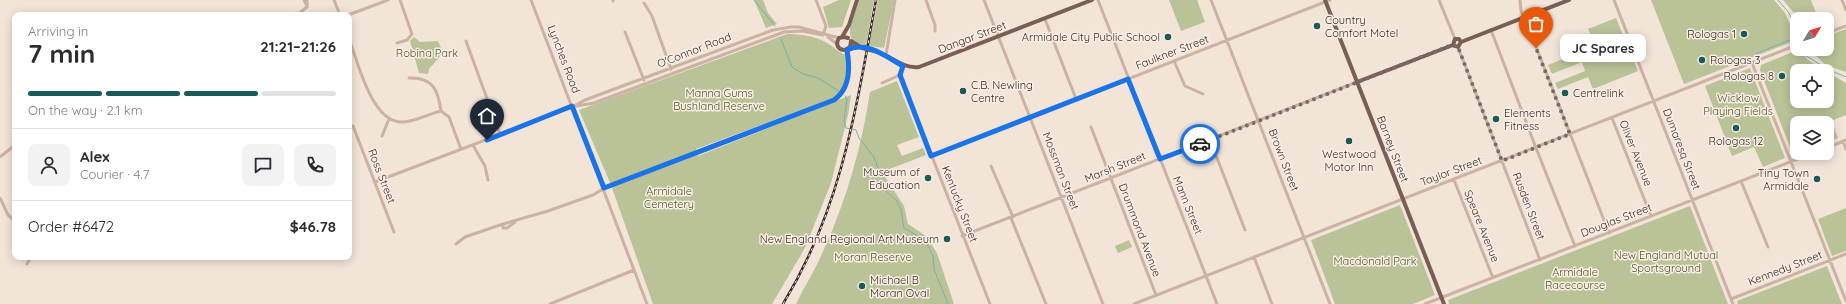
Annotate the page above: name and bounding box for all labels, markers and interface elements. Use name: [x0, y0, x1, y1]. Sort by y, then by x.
pin: [1519, 7.0, 1553, 48]
north arrow: [1790, 12, 1834, 56]
map controls: [1790, 12, 1834, 160]
place label: Country Comfort Motel: [1325, 13, 1398, 40]
icon: bag: [1525, 13, 1547, 35]
street label: Dangar Street: [936, 18, 1008, 56]
marker: Country Comfort Motel: [1312, 21, 1322, 31]
text: Arriving in: [28, 23, 88, 39]
street label: Lynches Road: [545, 23, 583, 95]
place label: Rologas 1: [1687, 27, 1736, 41]
street label: O'Connor Road: [655, 29, 733, 71]
marker: Rologas 1: [1739, 29, 1749, 39]
place label: Armidale City Public School: [1022, 30, 1160, 44]
street label: Faulkner Street: [1133, 32, 1211, 72]
marker: Armidale City Public School: [1163, 32, 1173, 42]
callout: JC Spares: [1560, 34, 1646, 62]
text: 7 min: [28, 37, 95, 70]
text: 21:21–21:26: [260, 37, 336, 56]
text: JC Spares: [1572, 40, 1634, 56]
park label: Robina Park: [396, 46, 458, 60]
place label: Rologas 3: [1710, 53, 1761, 67]
marker: Rologas 3: [1697, 55, 1707, 65]
button: locate: [1790, 64, 1834, 108]
place label: Rologas 8: [1723, 69, 1774, 83]
marker: Rologas 8: [1777, 71, 1787, 81]
place label: C.B. Newling Centre: [971, 78, 1033, 105]
park label: Manna Gums Bushland Reserve: [673, 86, 765, 113]
marker: C.B. Newling Centre: [958, 86, 968, 96]
place label: Centrelink: [1573, 86, 1624, 100]
marker: Centrelink: [1560, 88, 1570, 98]
park label: Wicklow Playing Fields: [1703, 91, 1773, 118]
pin: [470, 99, 504, 140]
text: On the way · 2.1 km: [28, 102, 143, 118]
icon: home: [476, 105, 498, 127]
place label: Elements Fitness: [1504, 106, 1551, 133]
street label: Dumaresq Street: [1660, 106, 1704, 192]
street label: Barney Street: [1374, 114, 1412, 184]
marker: Elements Fitness: [1491, 114, 1501, 124]
button: layers: [1790, 116, 1834, 160]
street label: Oliver Avenue: [1616, 118, 1656, 188]
marker: Rologas 12: [1731, 123, 1741, 133]
courier: [1180, 124, 1220, 164]
street label: Brown Street: [1266, 127, 1302, 193]
street label: Mossman Street: [1040, 130, 1082, 212]
icon: car: [1189, 133, 1211, 155]
place label: Rologas 12: [1709, 134, 1763, 148]
marker: Westwood Motor Inn: [1344, 136, 1354, 146]
button: person: [28, 144, 70, 186]
button: chat: [242, 144, 284, 186]
button: phone: [294, 144, 336, 186]
text: Alex: [80, 147, 110, 166]
street label: Ross Street: [365, 147, 399, 206]
place label: Westwood Motor Inn: [1322, 147, 1376, 174]
street label: Marsh Street: [1082, 148, 1148, 186]
street label: Taylor Street: [1418, 153, 1484, 189]
street label: Kentucky Street: [939, 164, 981, 244]
place label: Museum of Education: [863, 165, 920, 192]
text: Courier · 4.7: [80, 166, 149, 182]
place label: Tiny Town Armidale: [1758, 166, 1809, 193]
street label: Rusden Street: [1510, 170, 1548, 242]
marker: Museum of Education: [923, 173, 933, 183]
street label: Mann Street: [1170, 174, 1206, 236]
marker: Tiny Town Armidale: [1812, 174, 1822, 184]
street label: Drummond Avenue: [1116, 181, 1164, 279]
park label: Armidale Cemetery: [644, 184, 694, 211]
street label: Speare Avenue: [1461, 188, 1503, 264]
street label: Douglas Street: [1578, 200, 1654, 240]
text: Order #6472: [28, 217, 114, 236]
text: $46.78: [290, 217, 336, 236]
place label: New England Regional Art Museum: [760, 232, 939, 246]
marker: New England Regional Art Museum: [942, 234, 952, 244]
street label: Kennedy Street: [1746, 247, 1824, 289]
park label: New England Mutual Sportsground: [1614, 248, 1718, 275]
park label: Moran Reserve: [834, 250, 912, 264]
park label: Macdonald Park: [1333, 254, 1417, 268]
park label: Armidale Racecourse: [1545, 265, 1605, 292]
place label: Michael B Moran Oval: [870, 273, 929, 300]
marker: Michael B Moran Oval: [857, 281, 867, 291]

